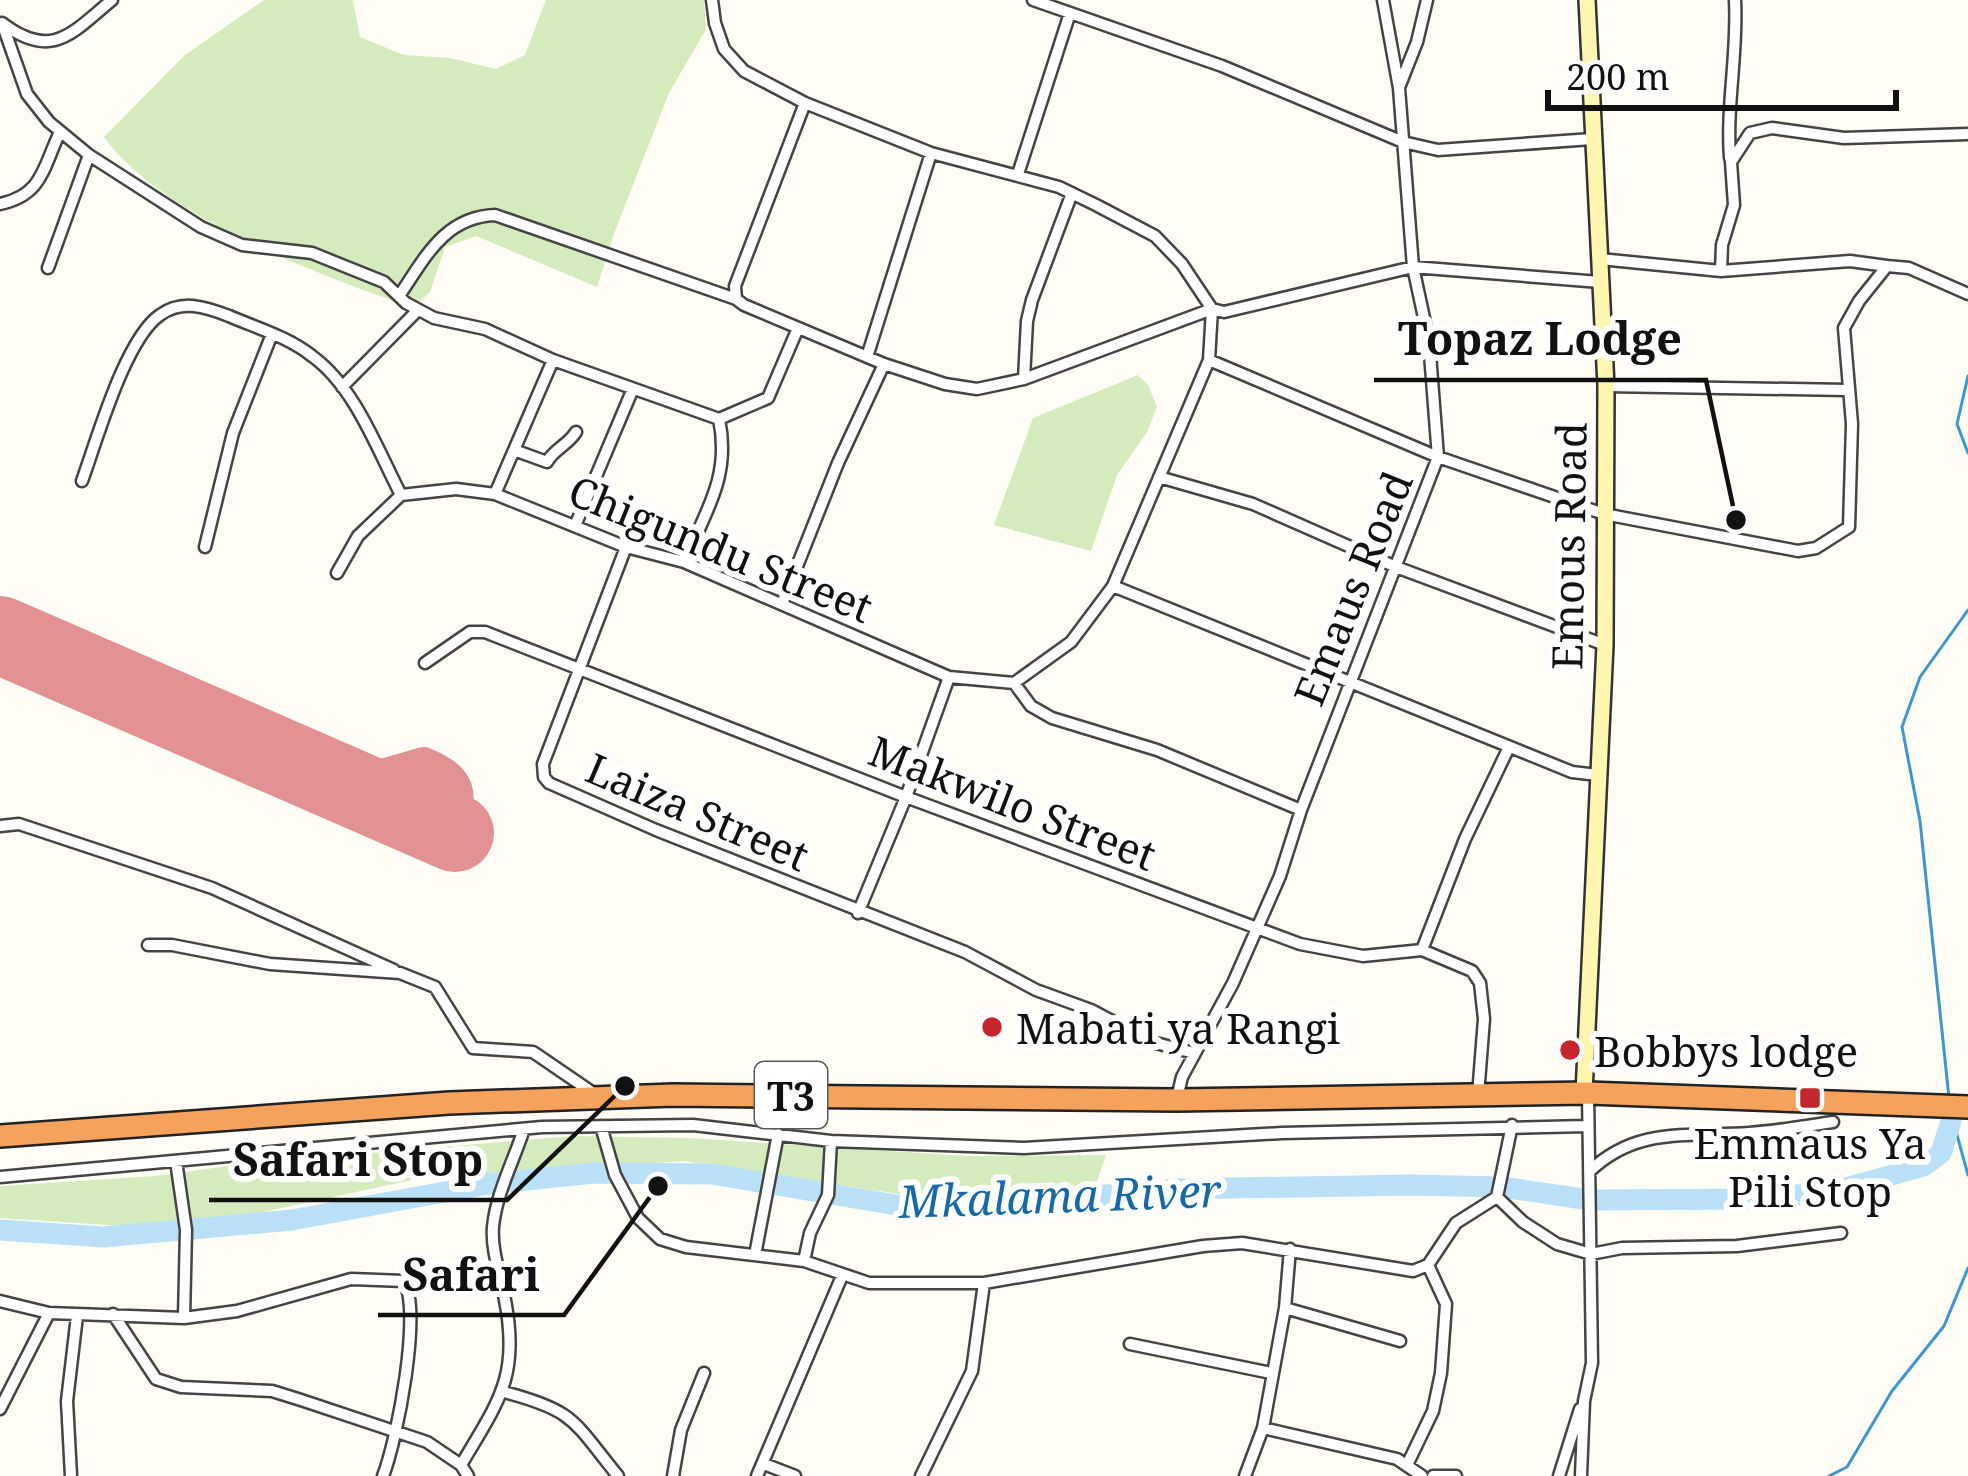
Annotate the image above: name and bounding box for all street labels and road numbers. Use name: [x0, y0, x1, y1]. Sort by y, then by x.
street label: Emous Road: [1537, 421, 1599, 670]
street label: Chigundu Street: [561, 461, 881, 635]
street label: Emaus Road: [1279, 463, 1425, 713]
street label: Makwilo Street: [862, 721, 1164, 883]
street label: Laiza Street: [578, 739, 818, 883]
road number: T3: [755, 1062, 827, 1128]

